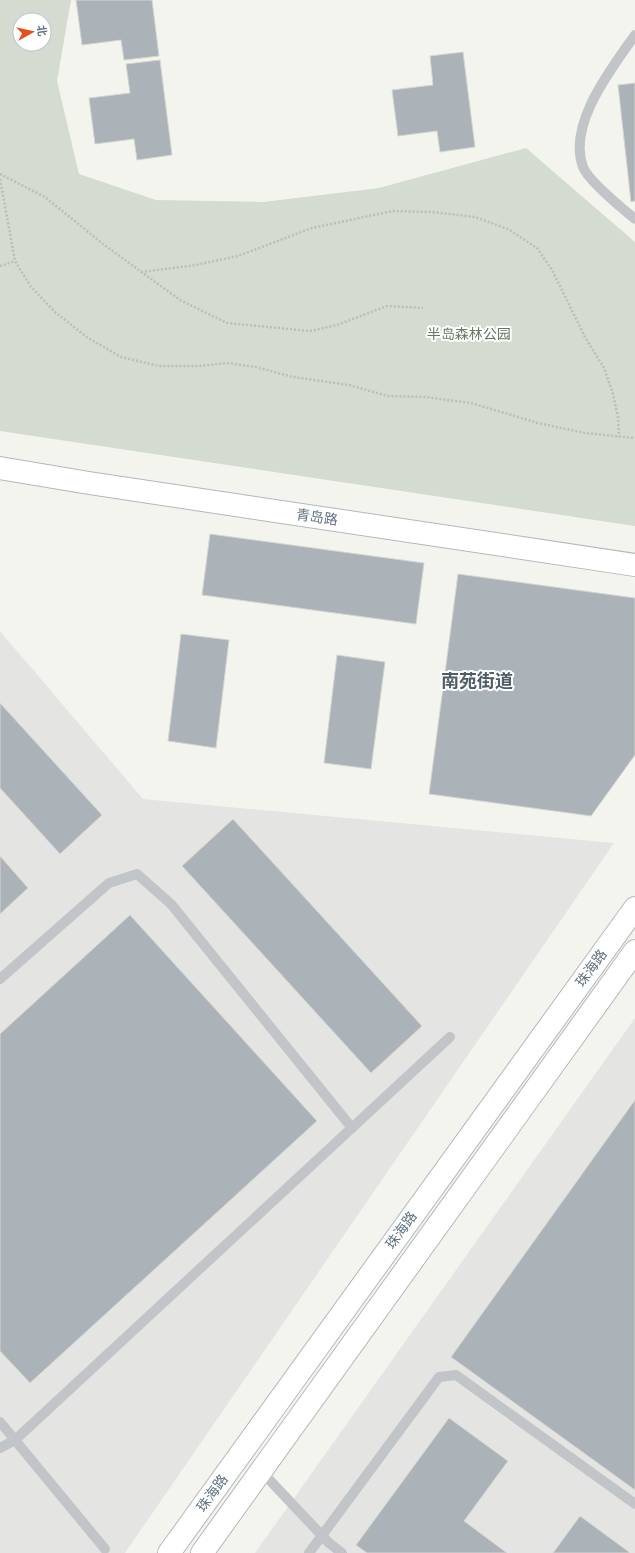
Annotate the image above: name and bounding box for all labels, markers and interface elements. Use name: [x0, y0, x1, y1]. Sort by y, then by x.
north arrow: [12, 12, 52, 52]
text: 北: [33, 24, 51, 37]
park label: 半岛森林公园: [427, 324, 511, 344]
street label: 青岛路: [295, 504, 339, 530]
district label: 南苑街道: [441, 668, 513, 694]
street label: 珠海路: [571, 945, 611, 991]
street label: 珠海路: [381, 1207, 421, 1253]
street label: 珠海路: [192, 1470, 232, 1516]

